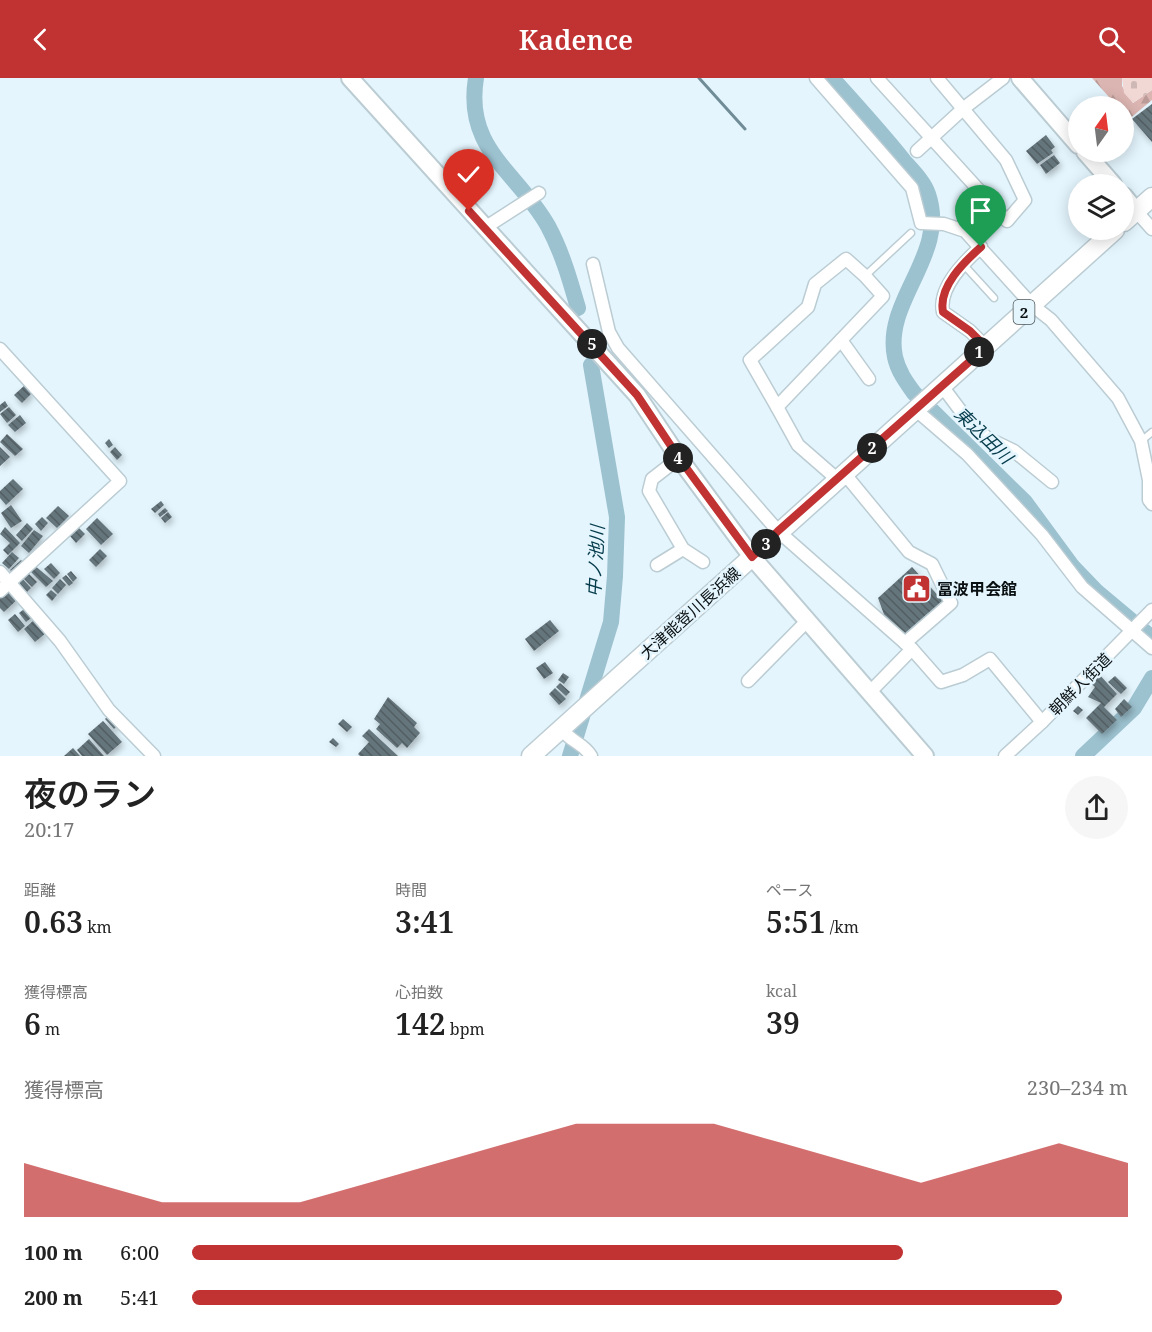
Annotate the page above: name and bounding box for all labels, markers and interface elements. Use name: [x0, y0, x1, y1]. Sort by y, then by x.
text: Kadence: [519, 21, 633, 58]
icon: back: [24, 23, 57, 56]
icon: search: [1095, 23, 1128, 56]
north arrow: [1068, 96, 1134, 162]
map controls: [1068, 96, 1134, 240]
pin: [443, 149, 494, 211]
icon: check: [452, 158, 485, 191]
button: layers: [1068, 174, 1134, 240]
pin: [955, 185, 1006, 247]
icon: arrive: [964, 194, 997, 227]
road number: 2: [1014, 300, 1034, 324]
pin: 5: [577, 329, 607, 359]
text: 5: [587, 333, 597, 355]
pin: 1: [964, 337, 994, 367]
text: 1: [974, 341, 984, 363]
water label: 東込田川: [950, 401, 1020, 470]
pin: 2: [857, 433, 887, 463]
text: 2: [867, 437, 877, 459]
pin: 4: [663, 443, 693, 473]
text: 4: [673, 447, 683, 469]
water label: 中ノ池川: [581, 522, 609, 598]
pin: 3: [751, 529, 781, 559]
text: 3: [761, 533, 771, 555]
street label: 大津能登川長浜線: [635, 562, 745, 664]
public building icon: 冨波甲会館: [900, 573, 932, 605]
place label: 冨波甲会館: [937, 578, 1017, 600]
street label: 朝鮮人街道: [1044, 648, 1116, 720]
text: 夜のラン: [24, 771, 156, 816]
button: share: [1065, 776, 1128, 839]
text: 20:17: [24, 816, 74, 843]
text: 距離: [24, 879, 56, 901]
text: 時間: [395, 879, 427, 901]
text: ペース: [766, 879, 813, 901]
text: 0.63: [24, 901, 83, 942]
text: 3:41: [395, 901, 455, 942]
text: 5:51: [766, 901, 826, 942]
text: km: [83, 916, 112, 938]
text: /km: [826, 916, 859, 938]
text: kcal: [766, 980, 797, 1002]
text: 獲得標高: [24, 981, 88, 1003]
text: 心拍数: [395, 981, 443, 1003]
text: 39: [766, 1002, 800, 1043]
text: 6: [24, 1003, 41, 1044]
text: 142: [395, 1003, 446, 1044]
text: m: [41, 1018, 60, 1040]
text: bpm: [446, 1018, 485, 1040]
text: 230–234 m: [1027, 1074, 1128, 1101]
text: 獲得標高: [24, 1076, 104, 1103]
text: 100 m: [24, 1239, 83, 1266]
text: 6:00: [120, 1239, 159, 1266]
text: 200 m: [24, 1284, 83, 1311]
text: 5:41: [120, 1284, 159, 1311]

